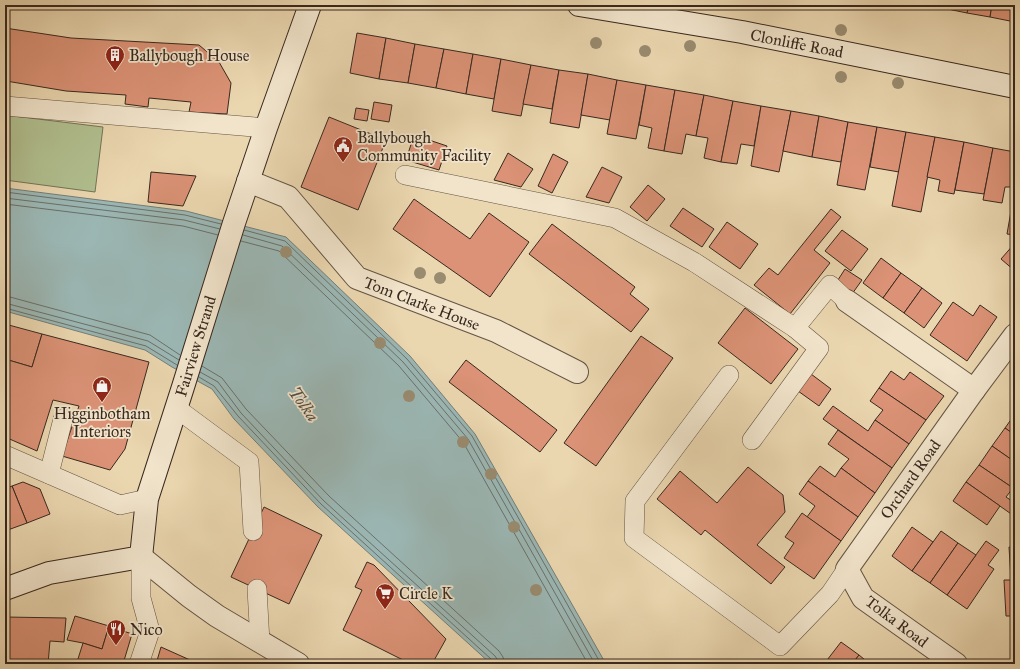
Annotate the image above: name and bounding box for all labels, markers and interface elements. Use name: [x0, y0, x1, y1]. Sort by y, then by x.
street label: Clonliffe Road: [749, 25, 845, 62]
building icon: Ballybough House: [104, 44, 126, 72]
place label: Ballybough House: [129, 46, 250, 66]
place label: Ballybough Community Facility: [357, 128, 491, 165]
public building icon: Ballybough Community Facility: [332, 135, 354, 163]
street label: Tom Clarke House: [361, 273, 483, 334]
street label: Fairview Strand: [171, 293, 220, 399]
shop icon: Higginbotham Interiors: [91, 375, 113, 403]
water label: Tolka: [284, 383, 323, 426]
place label: Higginbotham Interiors: [54, 404, 151, 441]
street label: Orchard Road: [876, 436, 945, 522]
supermarket icon: Circle K: [374, 582, 396, 610]
place label: Circle K: [399, 584, 453, 603]
street label: Tolka Road: [862, 592, 932, 651]
restaurant icon: Nico: [105, 618, 127, 646]
place label: Nico: [130, 620, 163, 639]

